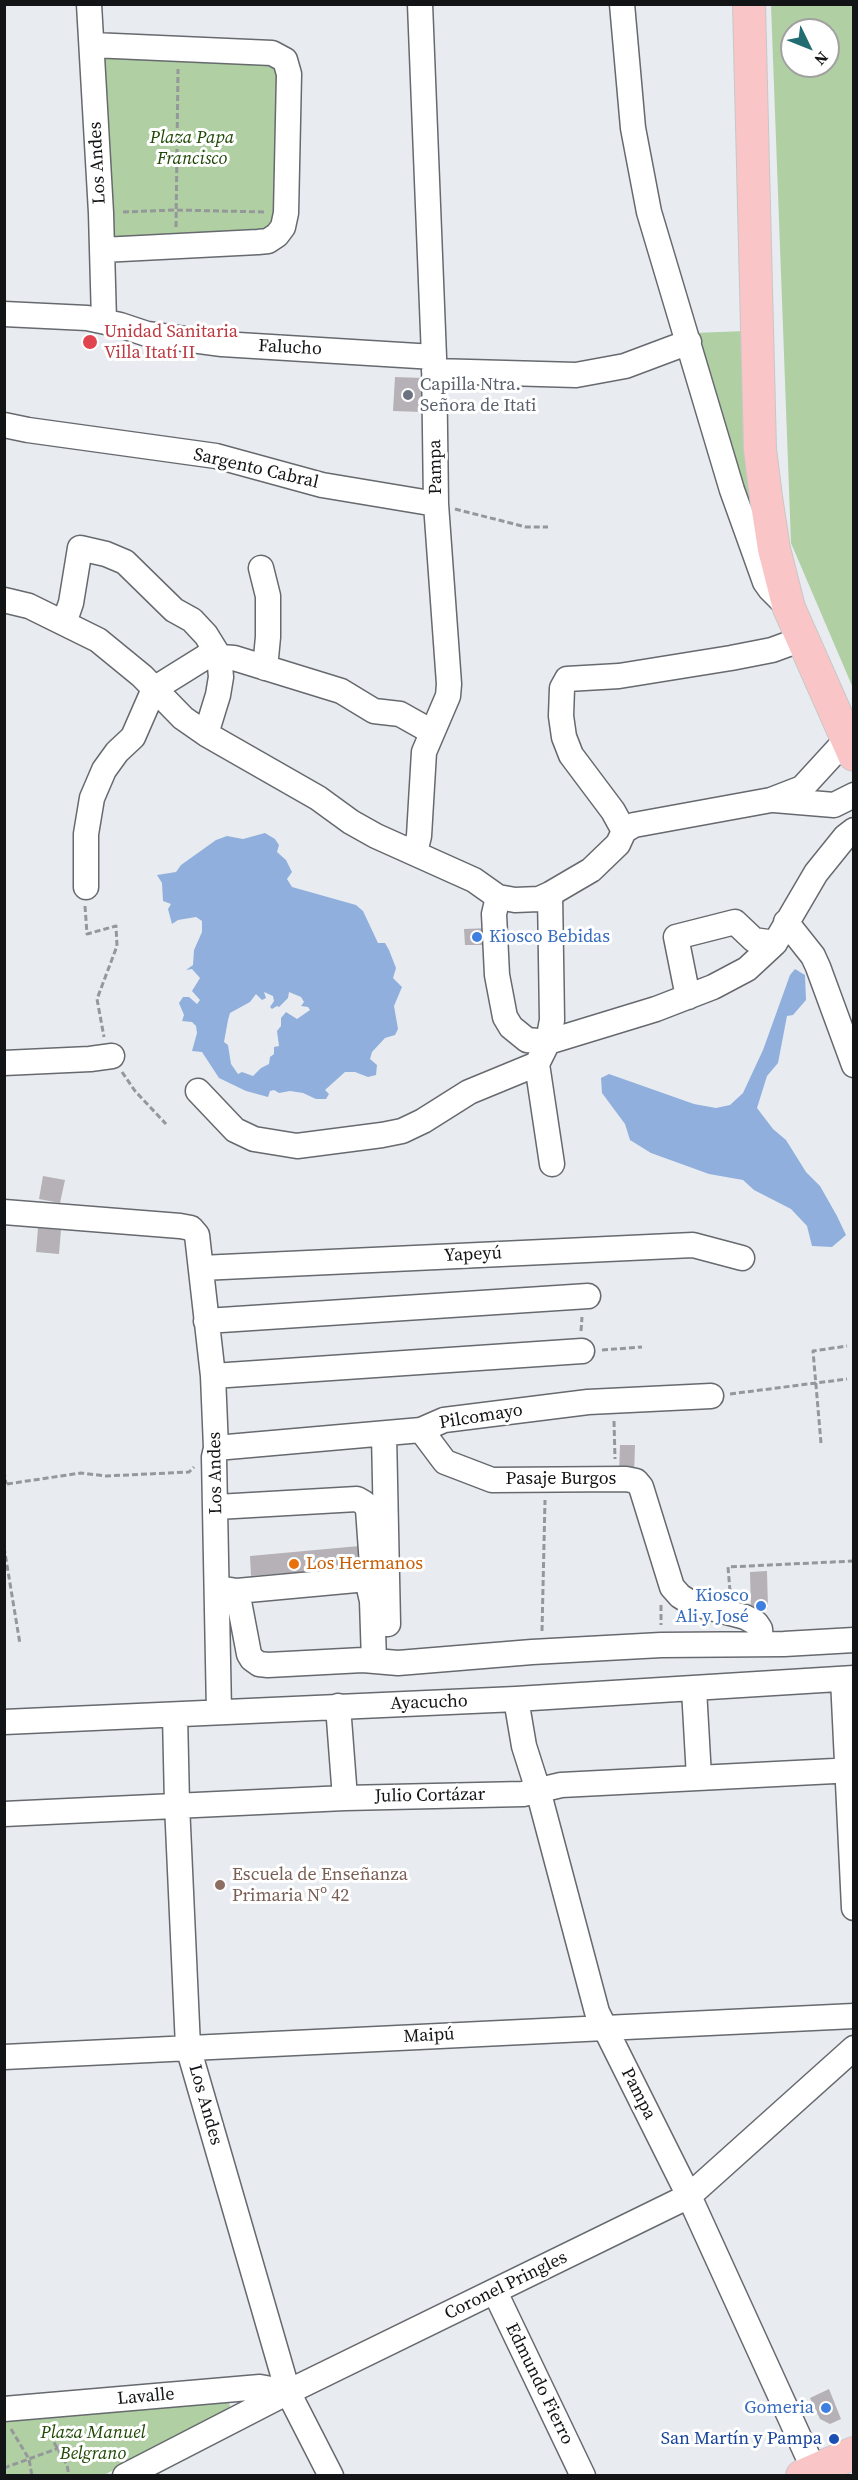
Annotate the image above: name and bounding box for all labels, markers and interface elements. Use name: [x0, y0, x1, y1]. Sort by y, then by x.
north arrow: [780, 18, 840, 78]
text: N: [810, 47, 834, 71]
street label: Los Andes: [85, 121, 111, 205]
park label: Plaza Papa Francisco: [150, 127, 234, 170]
place label: Unidad Sanitaria Villa Itatí II: [104, 321, 238, 364]
marker: Unidad Sanitaria Villa Itatí II: [81, 333, 99, 351]
street label: Falucho: [258, 336, 322, 360]
place label: Capilla Ntra. Señora de Itati: [420, 374, 536, 416]
marker: Capilla Ntra. Señora de Itati: [401, 388, 415, 402]
street label: Pampa: [425, 439, 447, 495]
street label: Sargento Cabral: [191, 444, 321, 494]
place label: Kiosco Bebidas: [489, 926, 610, 948]
marker: Kiosco Bebidas: [470, 930, 484, 944]
street label: Yapeyú: [443, 1243, 503, 1267]
street label: Pilcomayo: [438, 1400, 524, 1434]
street label: Los Andes: [204, 1431, 228, 1515]
street label: Pasaje Burgos: [506, 1468, 616, 1490]
place label: Los Hermanos: [306, 1553, 423, 1575]
marker: Los Hermanos: [287, 1557, 301, 1571]
place label: Kiosco Ali y José: [675, 1585, 749, 1628]
marker: Kiosco Ali y José: [754, 1599, 768, 1613]
street label: Ayacucho: [390, 1691, 468, 1715]
street label: Julio Cortázar: [375, 1784, 485, 1808]
place label: Escuela de Enseñanza Primaria Nº 42: [232, 1864, 408, 1906]
marker: Escuela de Enseñanza Primaria Nº 42: [213, 1878, 227, 1892]
street label: Maipú: [403, 2024, 455, 2048]
street label: Los Andes: [183, 2062, 227, 2148]
street label: Pampa: [616, 2064, 660, 2124]
street label: Coronel Pringles: [441, 2247, 571, 2325]
street label: Edmundo Fierro: [500, 2320, 578, 2448]
street label: Lavalle: [116, 2384, 176, 2410]
place label: Gomeria: [744, 2397, 814, 2419]
marker: Gomeria: [819, 2401, 833, 2415]
park label: Plaza Manuel Belgrano: [41, 2422, 145, 2464]
place label: San Martín y Pampa: [661, 2428, 822, 2450]
marker: San Martín y Pampa: [827, 2432, 841, 2446]

